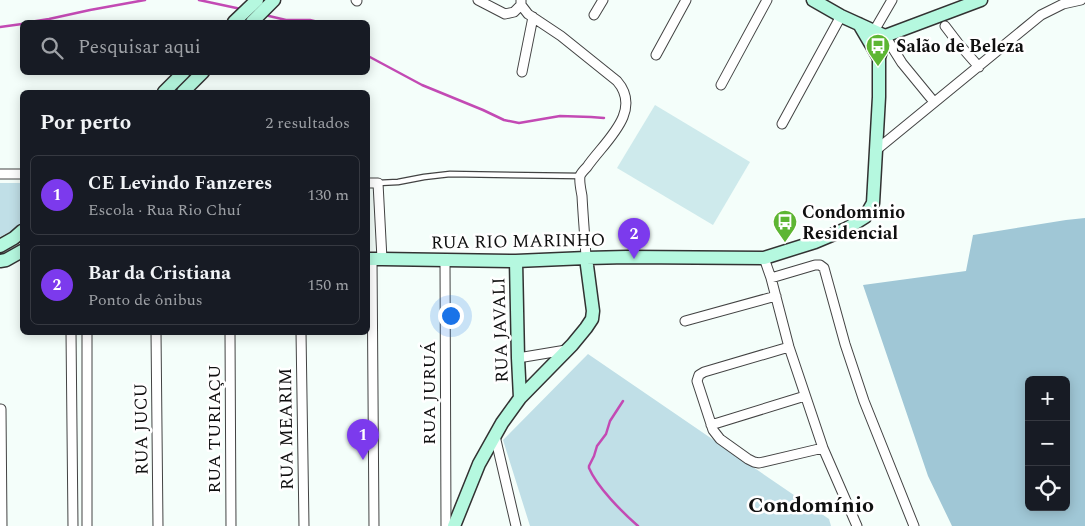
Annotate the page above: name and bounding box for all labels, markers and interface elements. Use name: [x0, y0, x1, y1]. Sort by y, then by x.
search box: [20, 20, 370, 75]
text: Pesquisar aqui: [78, 33, 201, 62]
bus stop icon: Salão de Beleza: [865, 33, 891, 67]
place label: Salão de Beleza: [896, 33, 1025, 60]
icon: search: [38, 34, 66, 62]
text: Por perto: [40, 107, 131, 139]
text: 2 resultados: [265, 111, 350, 135]
text: CE Levindo Fanzeres: [88, 169, 272, 198]
text: 1: [53, 183, 61, 207]
text: 130 m: [307, 183, 349, 207]
text: Escola · Rua Rio Chuí: [88, 198, 241, 222]
place label: Condominio Residencial: [802, 199, 905, 247]
bus stop icon: Condominio Residencial: [772, 209, 798, 243]
pin: 2: [618, 218, 650, 259]
street label: RUA RIO MARINHO: [431, 226, 605, 257]
text: Bar da Cristiana: [88, 259, 231, 288]
text: 2: [53, 273, 61, 297]
text: 150 m: [307, 273, 349, 297]
street label: RUA JAVALI: [485, 277, 516, 383]
text: Ponto de ônibus: [88, 288, 203, 312]
your location: [438, 303, 464, 329]
street label: RUA JURUÁ: [416, 341, 443, 445]
street label: RUA TURIAÇU: [201, 364, 228, 494]
street label: RUA MEARIM: [272, 368, 301, 490]
map controls: [1025, 376, 1070, 511]
button: +: [1025, 376, 1070, 421]
street label: RUA JUCU: [127, 383, 156, 475]
pin: 1: [347, 419, 379, 460]
button: −: [1025, 421, 1070, 466]
button: locate: [1025, 466, 1070, 511]
district label: Condomínio: [748, 489, 874, 522]

